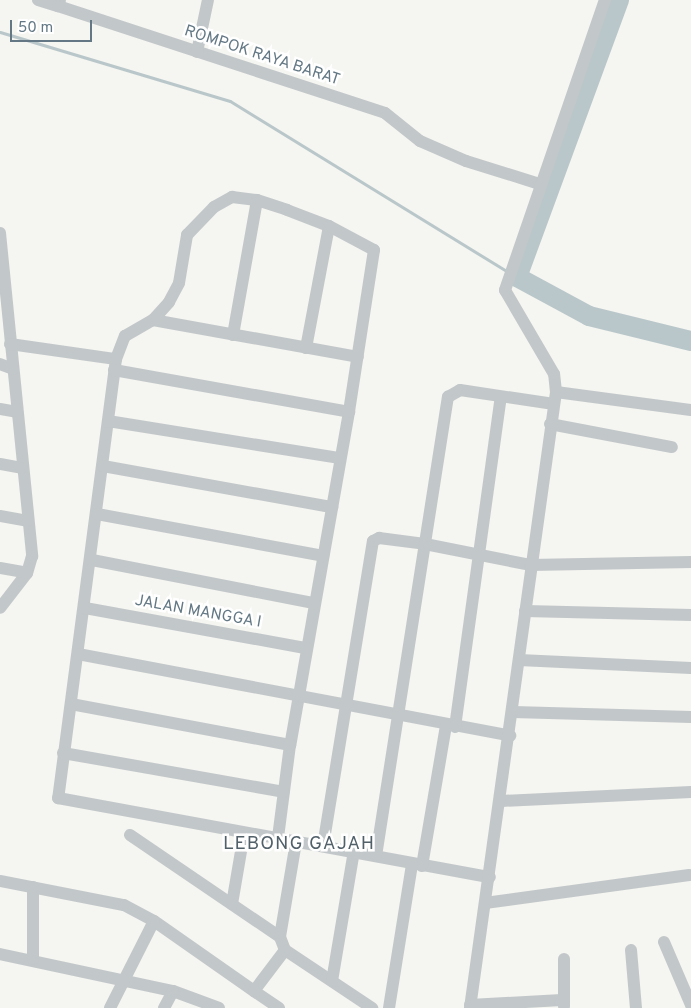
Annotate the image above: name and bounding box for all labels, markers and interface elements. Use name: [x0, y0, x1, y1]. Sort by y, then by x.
scale bar: [12, 10, 95, 42]
text: 50 m: [18, 19, 53, 38]
street label: ROMPOK RAYA BARAT: [181, 22, 343, 90]
street label: JALAN MANGGA I: [133, 591, 263, 633]
district label: LEBONG GAJAH: [221, 834, 377, 856]

